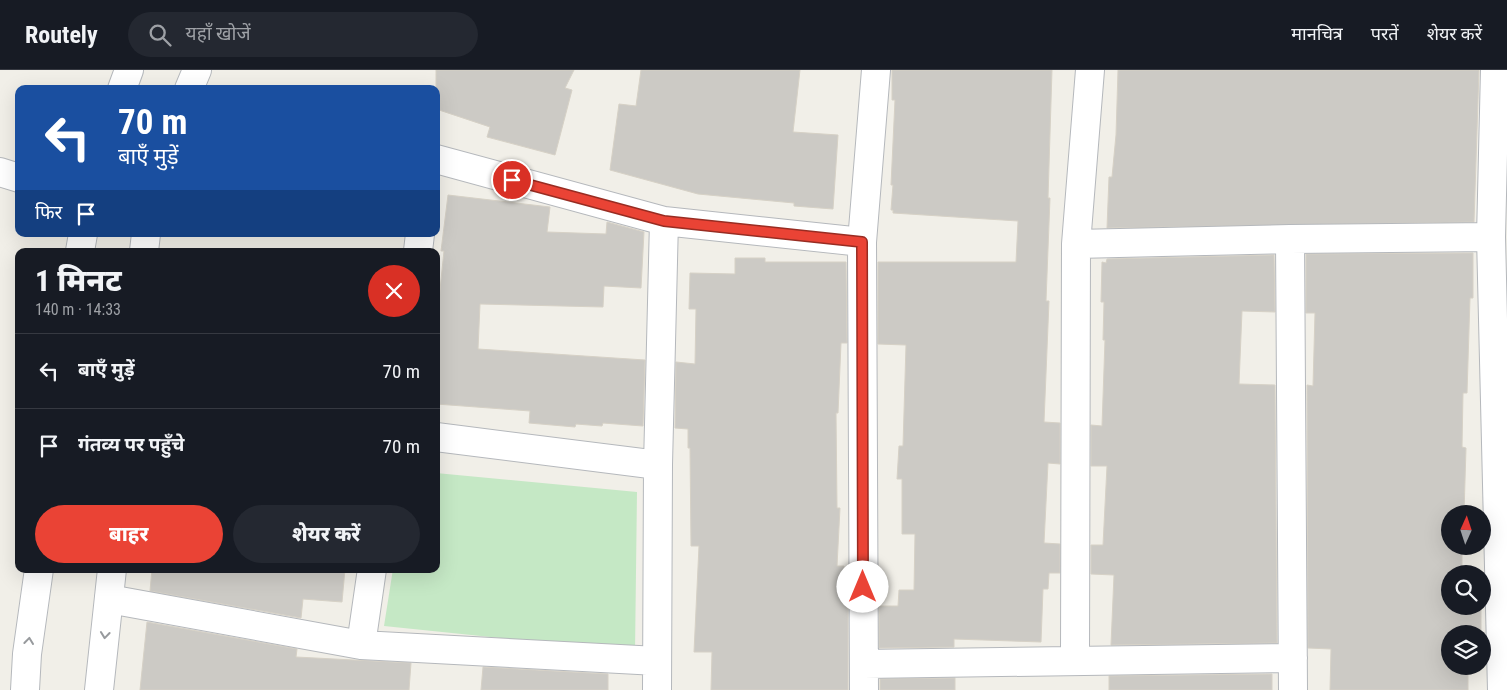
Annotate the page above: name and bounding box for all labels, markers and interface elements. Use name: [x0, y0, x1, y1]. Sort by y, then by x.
search box: [128, 12, 478, 57]
text: Routely: [25, 21, 98, 49]
icon: search: [146, 21, 174, 49]
text: यहाँ खोजें: [186, 22, 251, 45]
text: मानचित्र: [1291, 23, 1343, 44]
text: परतें: [1371, 23, 1399, 44]
text: शेयर करें: [1427, 23, 1482, 44]
text: 70 m: [118, 102, 187, 143]
icon: left: [35, 105, 100, 170]
text: बाएँ मुड़ें: [118, 144, 178, 169]
pin: [491, 159, 533, 201]
icon: arrive: [498, 166, 526, 194]
icon: arrive: [72, 200, 100, 228]
text: फिर: [35, 201, 62, 224]
text: 1 मिनट: [35, 263, 122, 298]
button: close: [368, 265, 420, 317]
text: 140 m · 14:33: [35, 300, 121, 319]
icon: left: [35, 357, 63, 385]
text: बाएँ मुड़ें: [78, 358, 134, 381]
text: 70 m: [383, 360, 420, 383]
icon: arrive: [35, 432, 63, 460]
text: गंतव्य पर पहुँचे: [78, 433, 184, 456]
text: 70 m: [383, 435, 420, 458]
button: बाहर: [35, 505, 223, 563]
button: शेयर करें: [233, 505, 420, 563]
north arrow: [1441, 505, 1491, 555]
map controls: [1441, 505, 1491, 675]
position arrow: [836, 560, 888, 612]
button: search: [1441, 565, 1491, 615]
button: layers: [1441, 625, 1491, 675]
one-way arrow: [100, 631, 111, 639]
one-way arrow: [23, 637, 34, 645]

